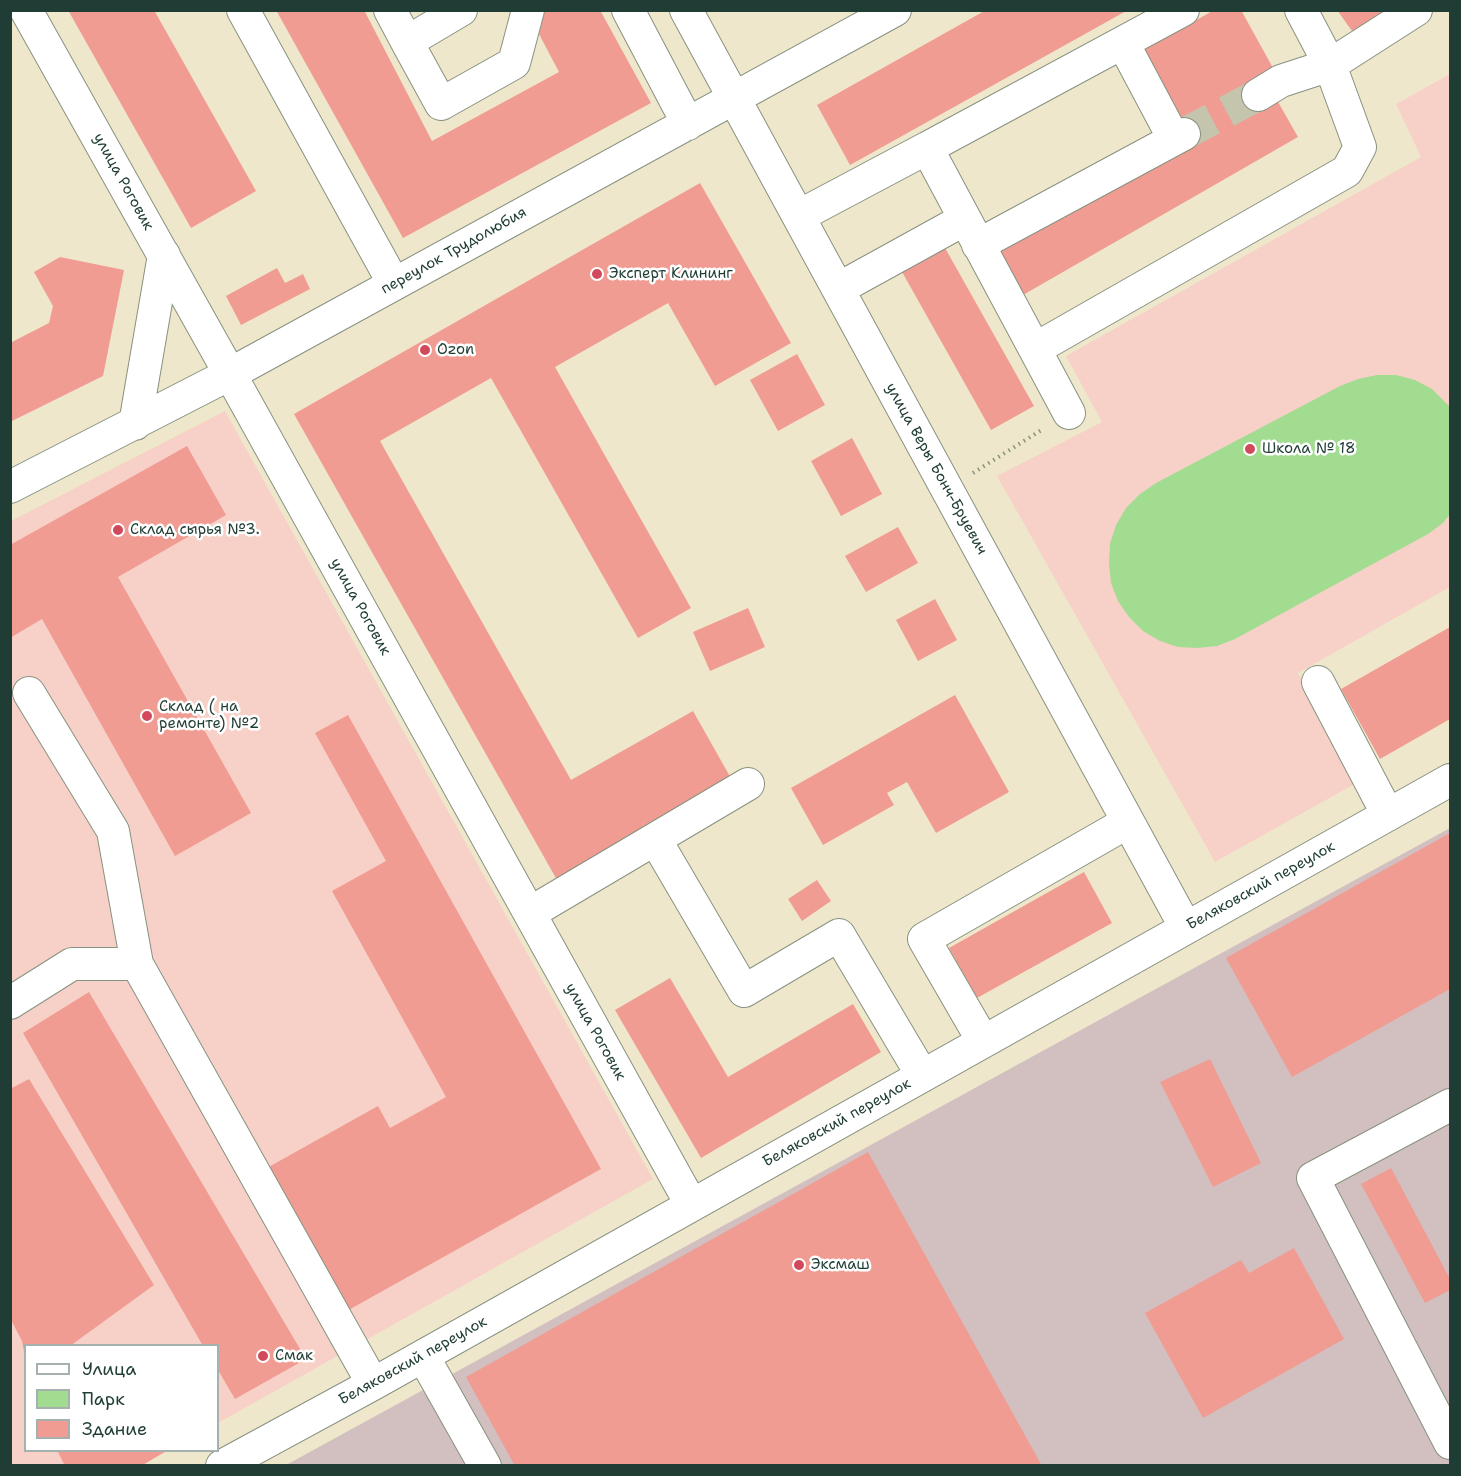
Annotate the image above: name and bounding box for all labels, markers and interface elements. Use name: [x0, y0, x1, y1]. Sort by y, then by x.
street label: улица Роговик: [89, 130, 157, 234]
street label: переулок Трудолюбия: [378, 203, 530, 299]
place label: Эксперт Клининг: [609, 265, 733, 283]
marker: Эксперт Клининг: [590, 267, 604, 281]
place label: Ozon: [437, 341, 474, 359]
marker: Ozon: [418, 343, 432, 357]
street label: улица Веры Бонч-Бруевич: [881, 380, 991, 558]
place label: Школа № 18: [1262, 440, 1355, 458]
marker: Школа № 18: [1243, 442, 1257, 456]
place label: Склад сырья №3.: [130, 521, 260, 539]
marker: Склад сырья №3.: [111, 523, 125, 537]
street label: улица Роговик: [326, 555, 394, 659]
place label: Склад ( на ремонте) №2: [159, 698, 259, 733]
marker: Склад ( на ремонте) №2: [140, 709, 154, 723]
street label: Беляковский переулок: [1184, 838, 1338, 934]
street label: улица Роговик: [561, 980, 629, 1084]
street label: Беляковский переулок: [760, 1075, 914, 1171]
place label: Эксмаш: [811, 1256, 870, 1274]
marker: Эксмаш: [792, 1258, 806, 1272]
street label: Беляковский переулок: [336, 1313, 490, 1409]
legend: [24, 1344, 219, 1452]
place label: Смак: [275, 1347, 313, 1365]
marker: Смак: [256, 1349, 270, 1363]
text: Улица: [82, 1357, 136, 1381]
text: Парк: [82, 1387, 125, 1411]
text: Здание: [82, 1417, 147, 1441]

